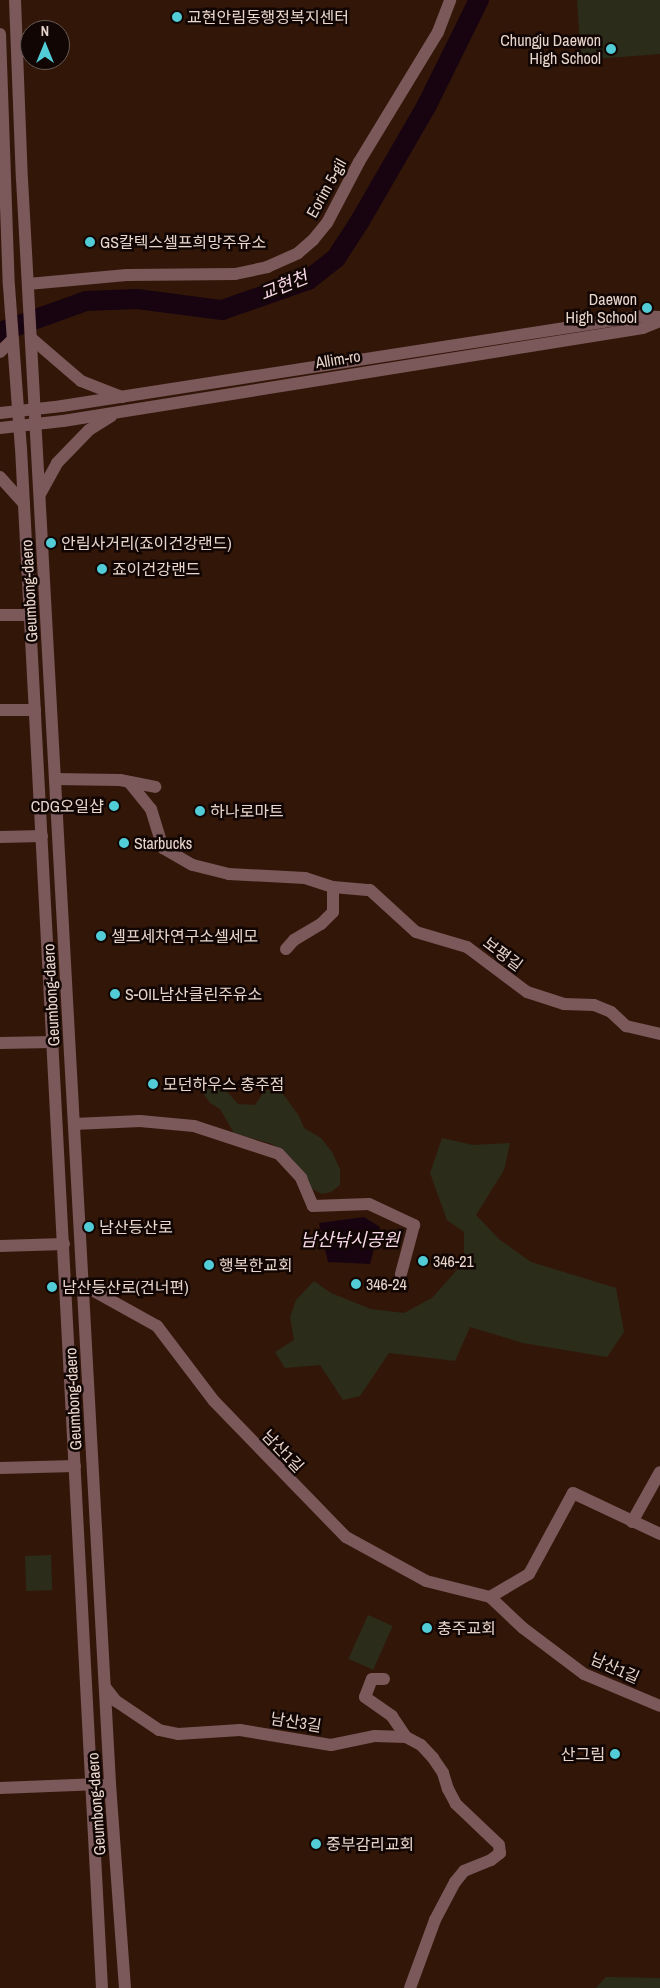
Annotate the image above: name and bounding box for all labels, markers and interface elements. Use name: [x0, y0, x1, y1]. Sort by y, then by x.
place label: 교현안림동행정복지센터: [187, 7, 349, 27]
marker: 교현안림동행정복지센터: [171, 11, 183, 23]
north arrow: [20, 20, 70, 70]
text: N: [41, 22, 49, 40]
place label: Chungju Daewon High School: [500, 30, 601, 68]
marker: Chungju Daewon High School: [605, 43, 617, 55]
street label: Eorim 5-gil: [302, 155, 350, 221]
place label: GS칼텍스셀프희망주유소: [100, 232, 266, 252]
marker: GS칼텍스셀프희망주유소: [84, 236, 96, 248]
water label: 교현천: [257, 267, 311, 305]
place label: Daewon High School: [566, 289, 637, 327]
marker: Daewon High School: [641, 302, 653, 314]
street label: Allim-ro: [314, 346, 362, 372]
place label: 안림사거리(죠이건강랜드): [61, 533, 232, 553]
marker: 안림사거리(죠이건강랜드): [45, 537, 57, 549]
street label: Geumbong-daero: [17, 539, 41, 643]
place label: 죠이건강랜드: [112, 559, 200, 579]
marker: 죠이건강랜드: [96, 563, 108, 575]
place label: CDG오일샵: [31, 796, 104, 816]
marker: CDG오일샵: [108, 800, 120, 812]
place label: 하나로마트: [210, 801, 284, 821]
marker: 하나로마트: [194, 805, 206, 817]
place label: Starbucks: [134, 833, 192, 853]
marker: Starbucks: [118, 837, 130, 849]
place label: 셀프세차연구소셀세모: [111, 926, 258, 946]
marker: 셀프세차연구소셀세모: [95, 930, 107, 942]
street label: 보평길: [480, 933, 526, 975]
street label: Geumbong-daero: [39, 943, 63, 1047]
place label: S-OIL남산클린주유소: [125, 984, 262, 1004]
marker: S-OIL남산클린주유소: [109, 988, 121, 1000]
place label: 모던하우스 충주점: [163, 1074, 284, 1094]
marker: 모던하우스 충주점: [147, 1078, 159, 1090]
place label: 남산등산로: [99, 1217, 173, 1237]
marker: 남산등산로: [83, 1221, 95, 1233]
water label: 남산낚시공원: [300, 1229, 400, 1251]
place label: 346-21: [433, 1251, 474, 1271]
place label: 행복한교회: [219, 1255, 293, 1275]
marker: 346-21: [417, 1255, 429, 1267]
marker: 행복한교회: [203, 1259, 215, 1271]
place label: 346-24: [366, 1274, 407, 1294]
place label: 남산등산로(건너편): [62, 1277, 188, 1297]
marker: 346-24: [350, 1278, 362, 1290]
marker: 남산등산로(건너편): [46, 1281, 58, 1293]
street label: Geumbong-daero: [61, 1347, 85, 1451]
street label: 남산1길: [258, 1426, 308, 1476]
place label: 충주교회: [437, 1618, 496, 1638]
marker: 충주교회: [421, 1622, 433, 1634]
street label: 남산1길: [588, 1649, 642, 1687]
street label: 남산3길: [269, 1708, 323, 1736]
place label: 산그림: [561, 1744, 605, 1764]
marker: 산그림: [609, 1748, 621, 1760]
street label: Geumbong-daero: [83, 1752, 109, 1856]
place label: 중부감리교회: [326, 1834, 414, 1854]
marker: 중부감리교회: [310, 1838, 322, 1850]

